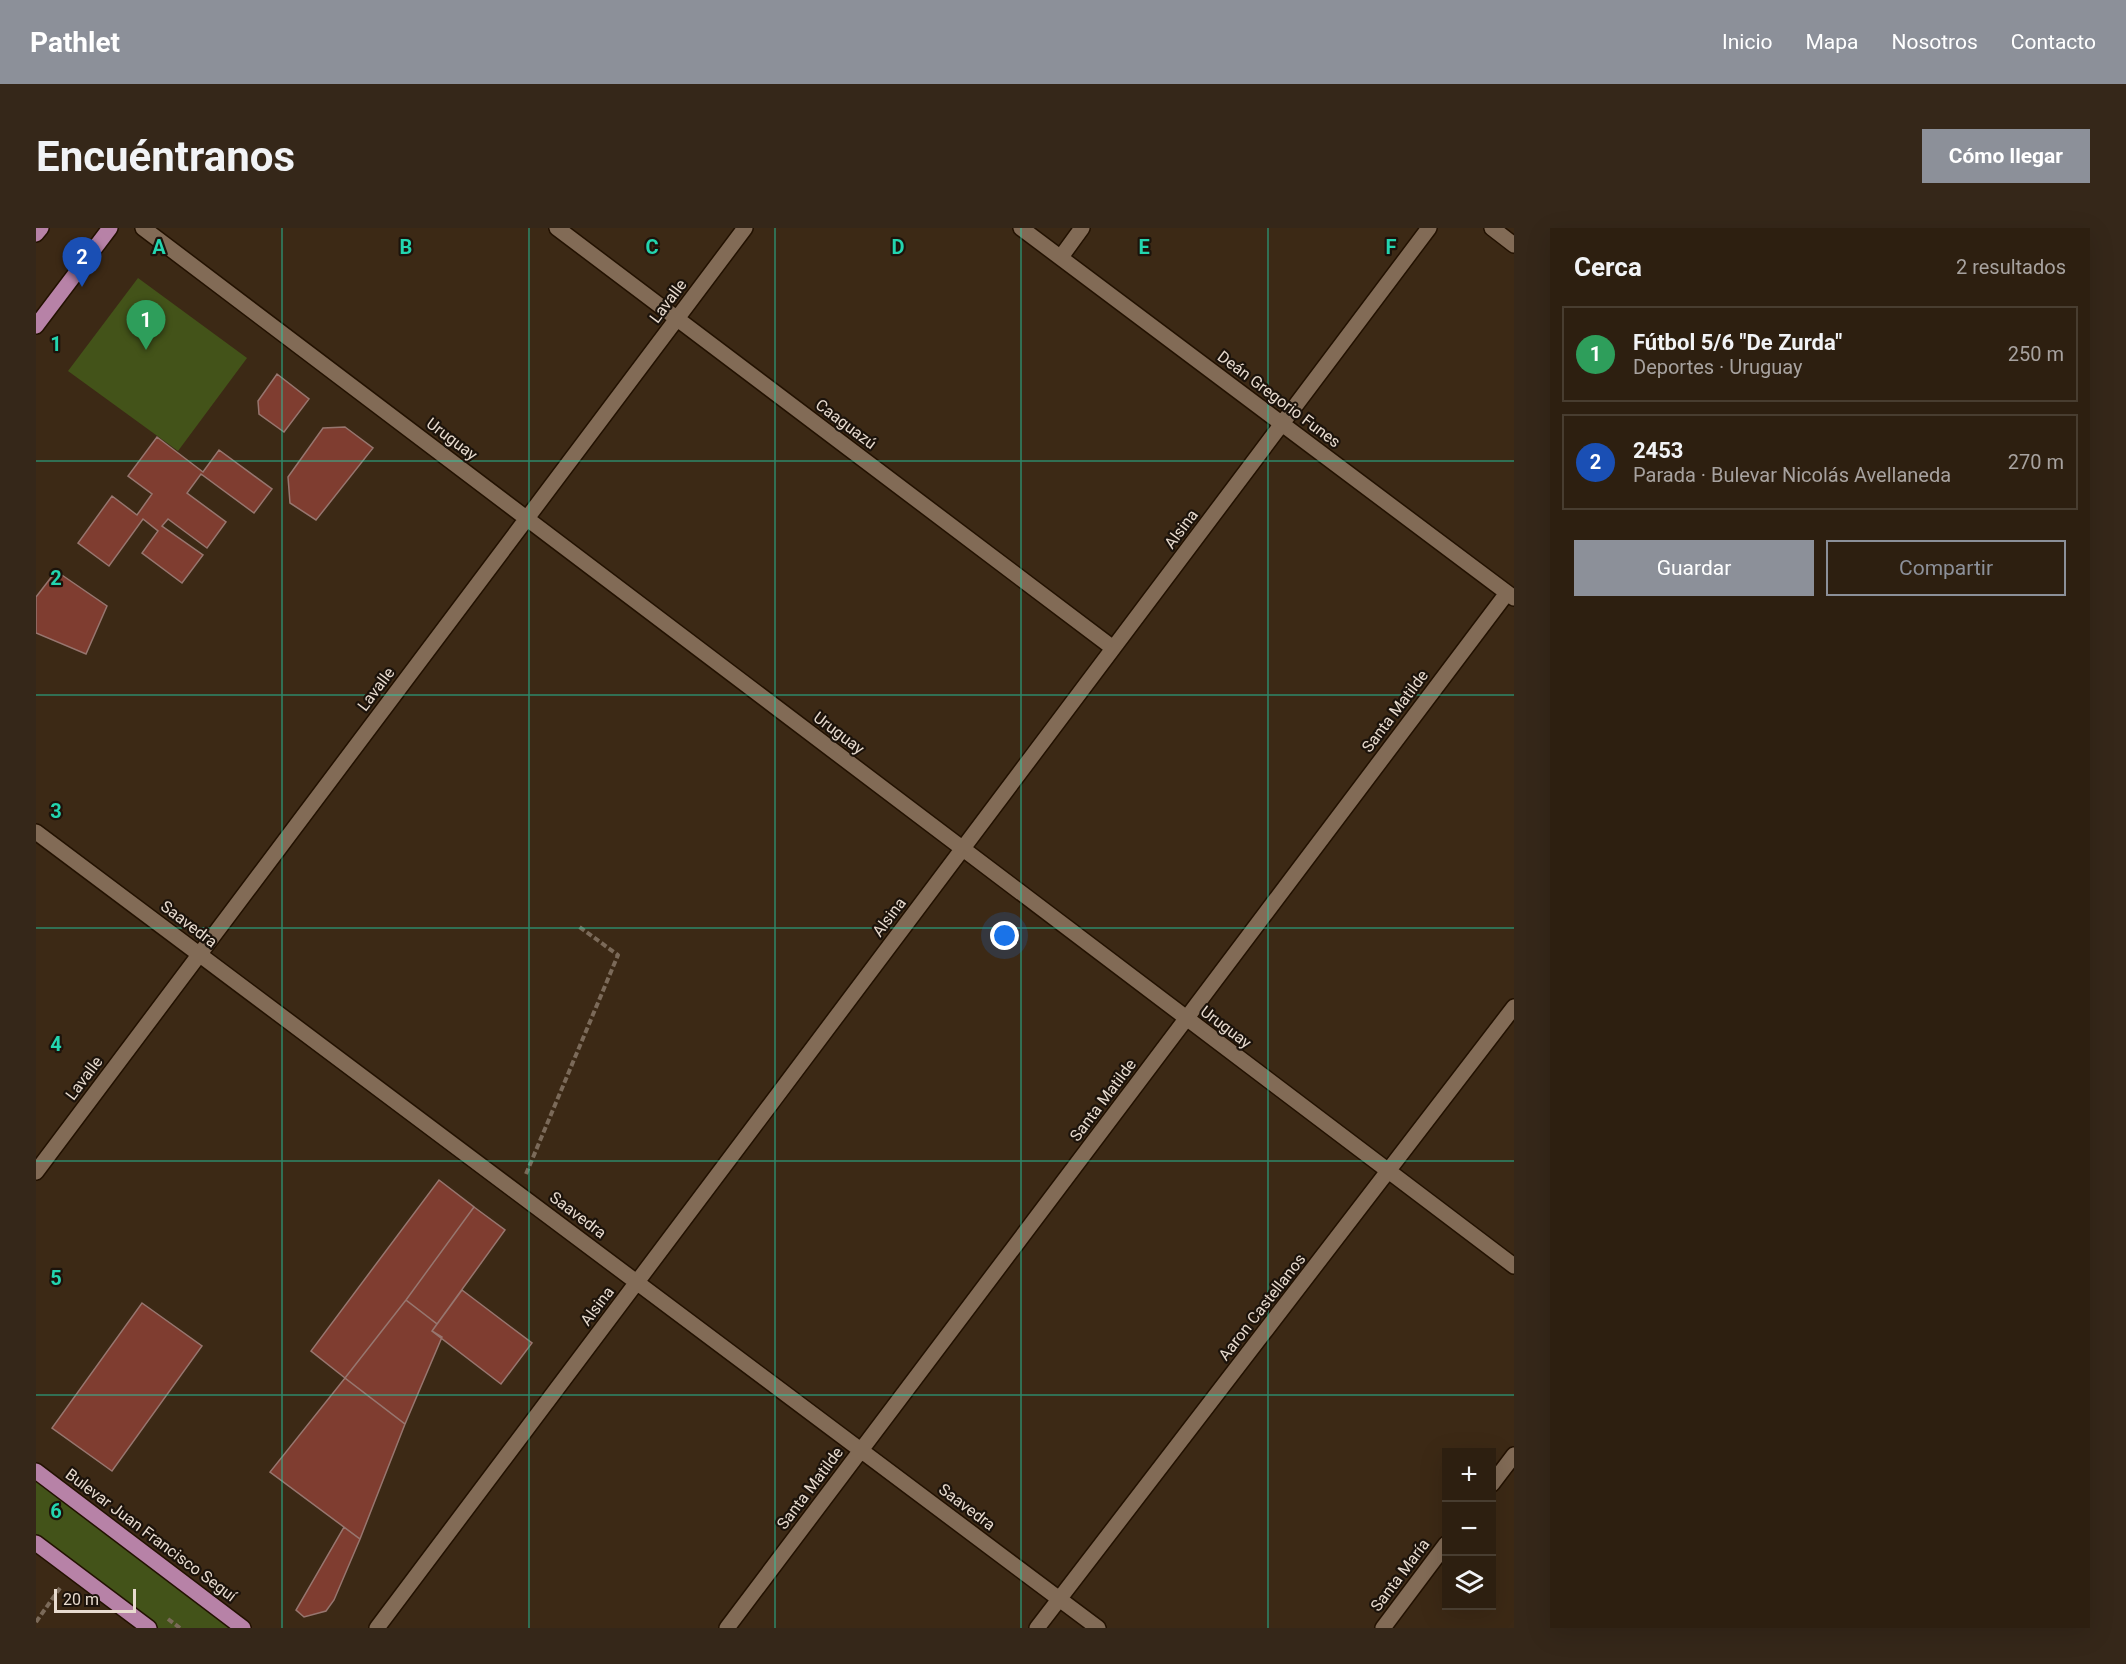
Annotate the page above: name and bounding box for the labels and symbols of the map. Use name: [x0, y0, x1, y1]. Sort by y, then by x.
text: A: [152, 235, 166, 259]
text: B: [400, 235, 412, 259]
text: C: [645, 235, 659, 259]
text: D: [892, 235, 905, 259]
text: E: [1138, 235, 1150, 259]
text: F: [1386, 235, 1397, 259]
pin: 2: [62, 238, 102, 287]
street label: Lavalle: [645, 275, 691, 327]
pin: 1: [126, 300, 166, 350]
text: 1: [50, 332, 62, 356]
street label: Deán Gregorio Funes: [1214, 347, 1344, 451]
street label: Caaguazú: [812, 395, 880, 453]
street label: Uruguay: [423, 414, 481, 464]
street label: Alsina: [1160, 506, 1202, 552]
text: 2: [50, 566, 62, 590]
street label: Lavalle: [353, 663, 399, 715]
street label: Santa Matilde: [1358, 666, 1432, 756]
street label: Uruguay: [810, 708, 868, 758]
text: 3: [50, 799, 62, 823]
street label: Alsina: [868, 894, 910, 940]
street label: Saavedra: [157, 897, 221, 951]
your location: [990, 921, 1019, 950]
street label: Uruguay: [1197, 1002, 1255, 1052]
text: 4: [50, 1032, 62, 1056]
street label: Lavalle: [61, 1052, 107, 1104]
street label: Santa Matilde: [1066, 1055, 1140, 1145]
street label: Saavedra: [546, 1188, 610, 1242]
street label: Aaron Castellanos: [1214, 1250, 1310, 1364]
text: 5: [50, 1266, 62, 1290]
street label: Alsina: [576, 1283, 618, 1329]
street label: Santa Matilde: [773, 1443, 847, 1533]
street label: Bulevar Juan Francisco Seguí: [62, 1465, 241, 1606]
street label: Saavedra: [935, 1480, 999, 1534]
text: 6: [50, 1499, 62, 1523]
street label: Santa María: [1367, 1535, 1433, 1615]
scale bar: [54, 1586, 136, 1614]

